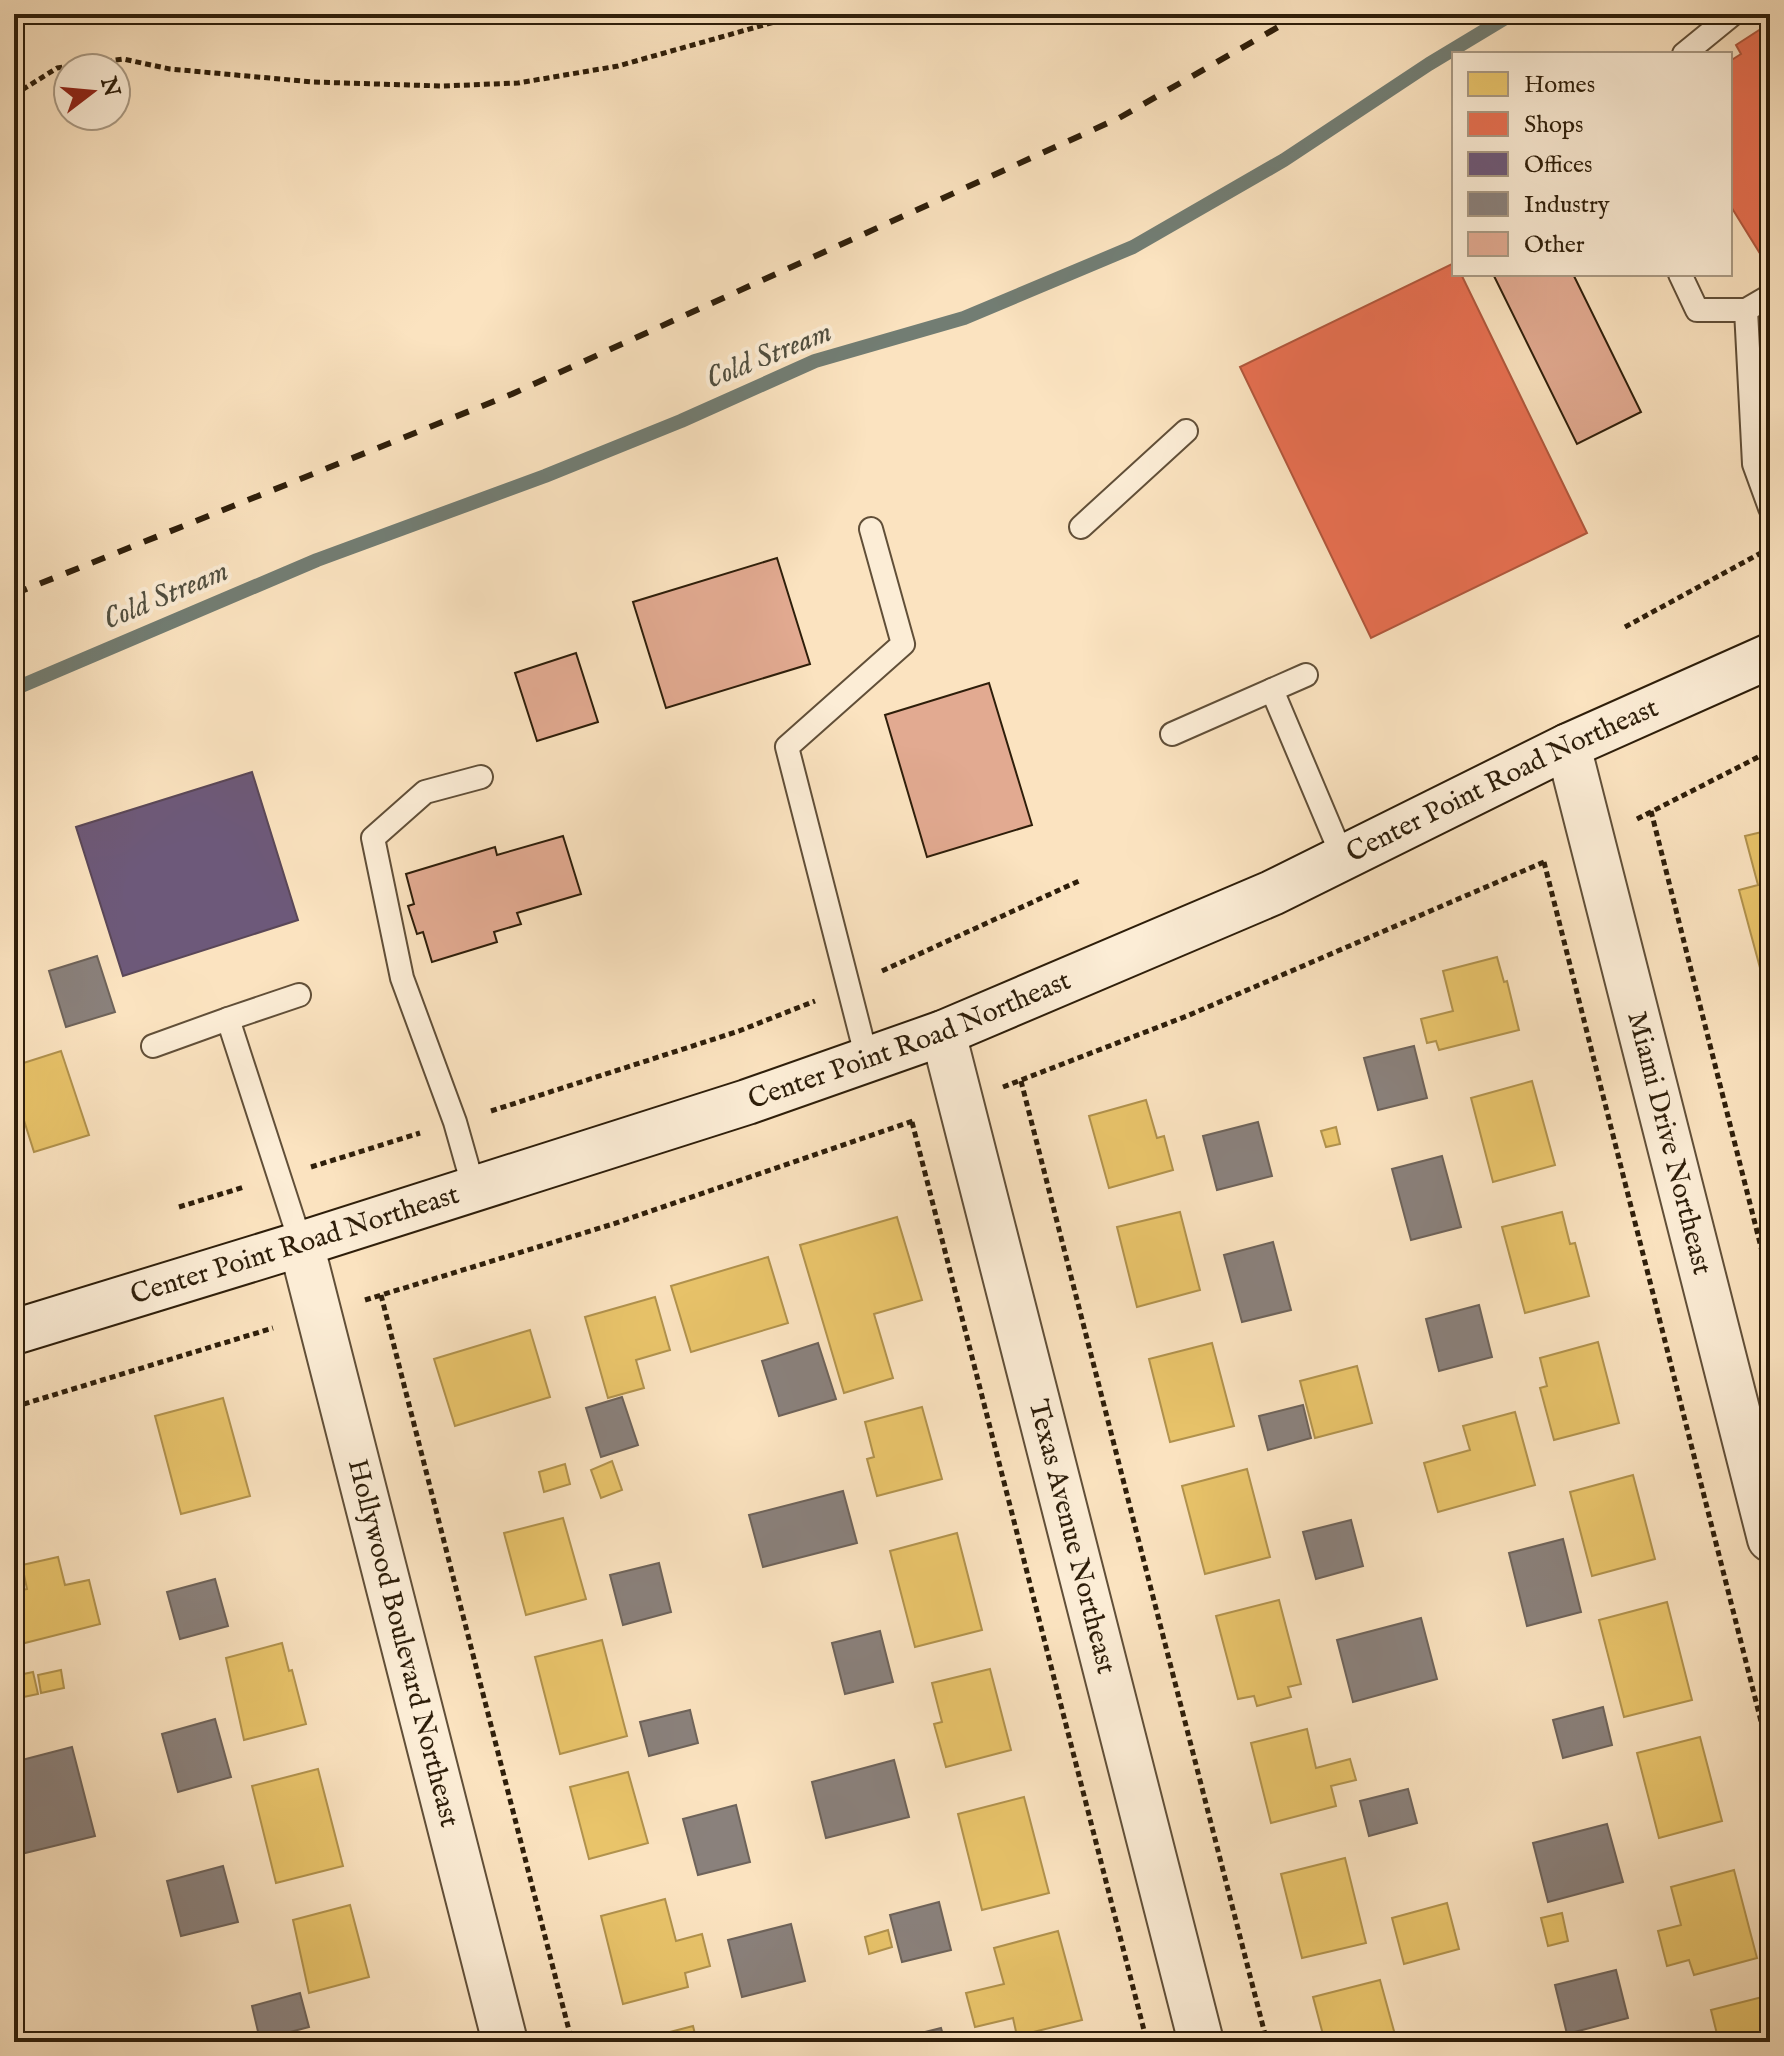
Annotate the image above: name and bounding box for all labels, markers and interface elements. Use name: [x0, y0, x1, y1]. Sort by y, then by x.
north arrow: [52, 52, 132, 132]
legend: [1452, 52, 1732, 276]
text: Homes: [1524, 70, 1595, 101]
text: N: [93, 73, 125, 100]
text: Shops: [1524, 110, 1583, 141]
text: Offices: [1524, 150, 1592, 181]
text: Industry: [1524, 190, 1610, 221]
text: Other: [1524, 230, 1585, 261]
water label: Cold Stream: [700, 314, 838, 398]
water label: Cold Stream: [98, 553, 234, 639]
street label: Center Point Road Northeast: [1341, 690, 1664, 871]
street label: Center Point Road Northeast: [744, 963, 1076, 1118]
street label: Miami Drive Northeast: [1619, 1008, 1720, 1279]
street label: Center Point Road Northeast: [126, 1177, 464, 1313]
street label: Texas Avenue Northeast: [1020, 1396, 1124, 1678]
street label: Hollywood Boulevard Northeast: [339, 1455, 467, 1831]

